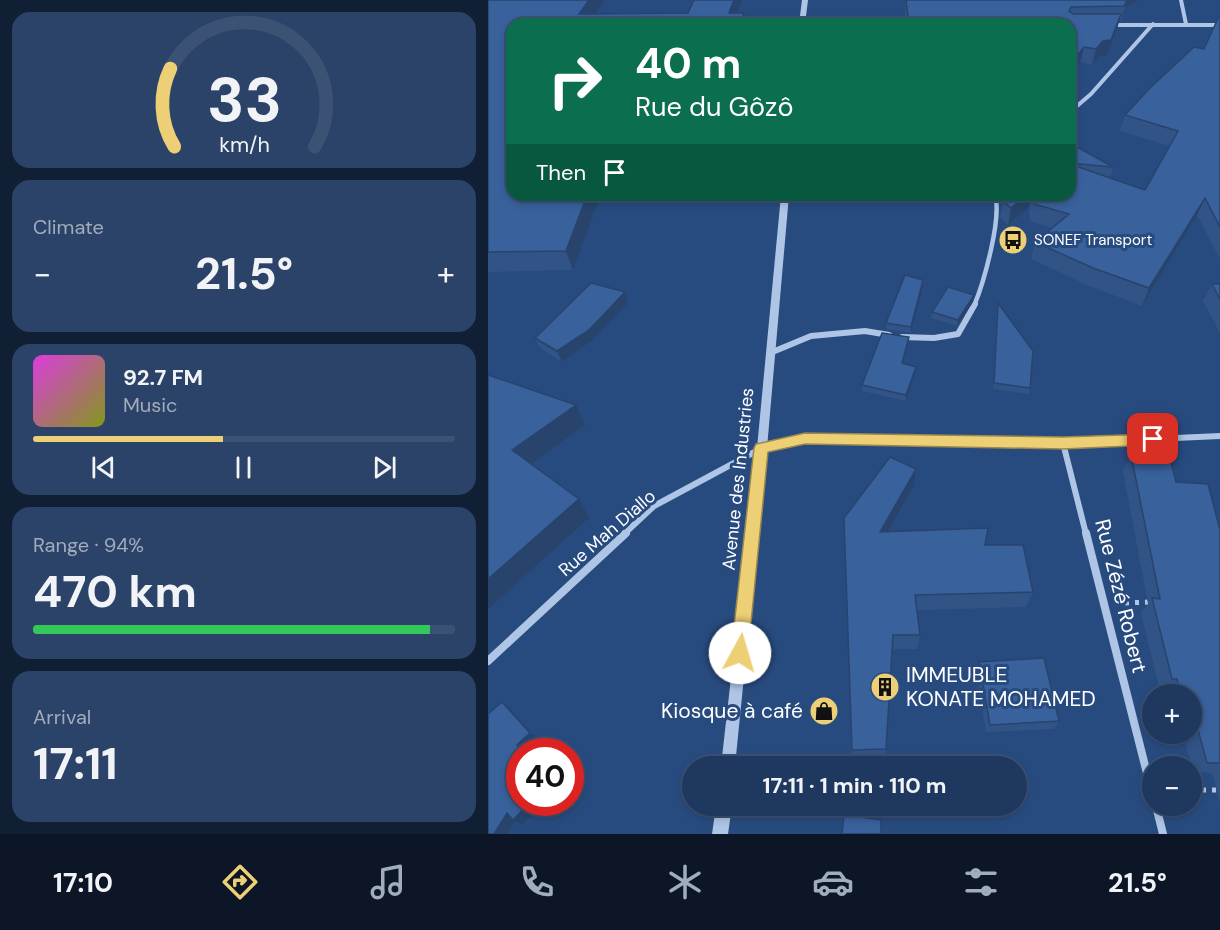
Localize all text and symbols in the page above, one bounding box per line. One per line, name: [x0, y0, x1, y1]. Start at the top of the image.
text: 40 m: [635, 36, 741, 91]
icon: right: [536, 42, 614, 120]
text: 33: [206, 59, 282, 140]
text: Rue du Gôzô: [635, 89, 793, 124]
text: km/h: [219, 131, 269, 159]
icon: arrive: [598, 156, 631, 189]
text: Then: [536, 158, 586, 187]
text: Climate: [33, 214, 104, 240]
bus stop icon: SONEF Transport: [997, 224, 1029, 256]
place label: SONEF Transport: [1034, 230, 1152, 250]
text: 21.5°: [195, 244, 293, 303]
text: −: [33, 252, 51, 295]
text: +: [437, 252, 455, 295]
text: 92.7 FM: [123, 363, 203, 392]
street label: Avenue des Industries: [716, 387, 760, 571]
text: Music: [123, 392, 178, 418]
pin: [1127, 413, 1178, 464]
icon: arrive: [1136, 422, 1169, 455]
icon: previous: [87, 451, 120, 484]
icon: pause: [227, 451, 260, 484]
icon: next: [368, 451, 401, 484]
street label: Rue Mah Diallo: [553, 484, 661, 582]
street label: Rue Zézé Robert: [1088, 516, 1154, 676]
text: Range · 94%: [33, 532, 144, 558]
text: 470 km: [33, 562, 197, 621]
position arrow: [708, 621, 772, 685]
place label: IMMEUBLE KONATE MOHAMED: [906, 661, 1096, 713]
building icon: IMMEUBLE KONATE MOHAMED: [869, 671, 901, 703]
map controls: [1142, 684, 1202, 816]
button: +: [1142, 684, 1202, 744]
shop icon: Kiosque à café: [808, 695, 840, 727]
place label: Kiosque à café: [661, 697, 803, 725]
text: Arrival: [33, 704, 91, 730]
text: 17:11: [33, 734, 118, 793]
speed limit sign: 40: [506, 738, 584, 816]
button: −: [1142, 756, 1202, 816]
text: 17:11 · 1 min · 110 m: [762, 771, 947, 800]
icon: directions: [219, 861, 261, 903]
icon: music: [367, 861, 409, 903]
icon: phone: [516, 861, 558, 903]
icon: climate: [664, 861, 706, 903]
icon: car: [812, 861, 854, 903]
icon: filters: [960, 861, 1002, 903]
text: 17:10: [53, 865, 113, 900]
text: 21.5°: [1108, 865, 1167, 900]

